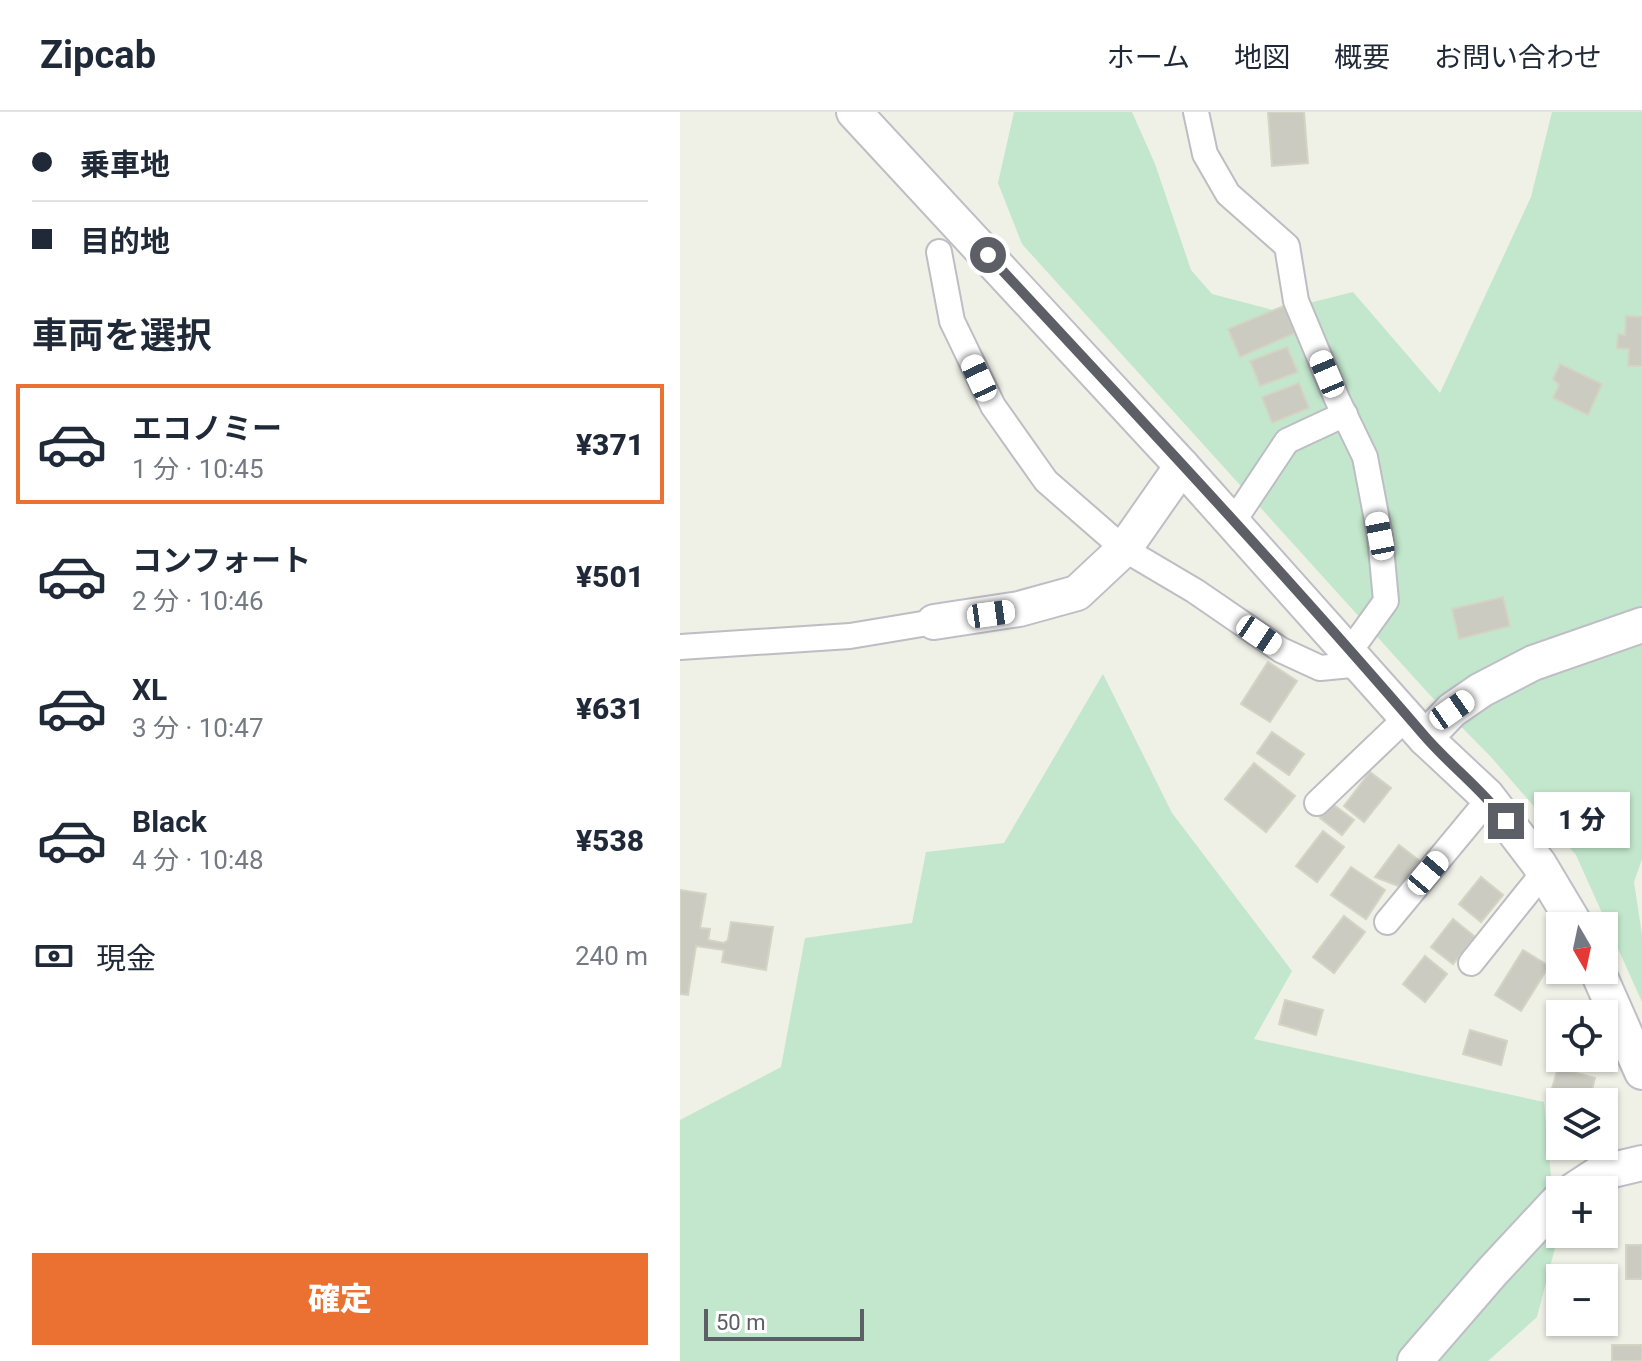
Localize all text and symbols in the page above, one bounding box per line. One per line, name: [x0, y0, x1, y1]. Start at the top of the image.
text: Zipcab: [40, 33, 156, 77]
text: ホーム: [1107, 41, 1190, 74]
text: 地図: [1234, 41, 1290, 74]
text: 概要: [1334, 41, 1390, 74]
text: お問い合わせ: [1434, 41, 1602, 74]
text: 乗車地: [80, 147, 170, 182]
text: 目的地: [80, 224, 170, 259]
route start: [970, 237, 1006, 273]
text: 車両を選択: [32, 315, 212, 357]
car: [1307, 347, 1347, 401]
car: [958, 351, 1000, 405]
icon: car: [36, 408, 108, 480]
text: エコノミー: [132, 411, 282, 446]
text: ¥371: [576, 427, 644, 462]
text: 1 分 · 10:45: [132, 454, 264, 484]
car: [1364, 510, 1396, 562]
icon: car: [36, 540, 108, 612]
text: コンフォート: [132, 543, 311, 578]
text: ¥501: [576, 559, 644, 594]
text: 2 分 · 10:46: [132, 586, 264, 616]
car: [966, 599, 1016, 629]
car: [1232, 612, 1286, 658]
icon: car: [36, 672, 108, 744]
text: XL: [132, 672, 167, 707]
car: [1425, 686, 1479, 734]
text: ¥631: [576, 691, 644, 726]
text: 3 分 · 10:47: [132, 713, 264, 743]
callout: 1 分: [1534, 793, 1630, 849]
route end: [1488, 803, 1524, 839]
icon: car: [36, 804, 108, 876]
text: Black: [132, 804, 207, 839]
text: 1 分: [1558, 805, 1606, 835]
text: ¥538: [576, 823, 644, 858]
text: 4 分 · 10:48: [132, 845, 264, 875]
car: [1403, 847, 1453, 899]
north arrow: [1546, 912, 1618, 984]
map controls: [1546, 912, 1618, 1336]
icon: cash: [32, 934, 76, 978]
text: 現金: [96, 941, 156, 976]
text: 240 m: [575, 941, 648, 971]
button: locate: [1546, 1000, 1618, 1072]
button: layers: [1546, 1088, 1618, 1160]
button: +: [1546, 1176, 1618, 1248]
button: 確定: [32, 1253, 648, 1345]
button: −: [1546, 1264, 1618, 1336]
scale bar: [704, 1305, 864, 1341]
text: 50 m: [716, 1310, 765, 1335]

